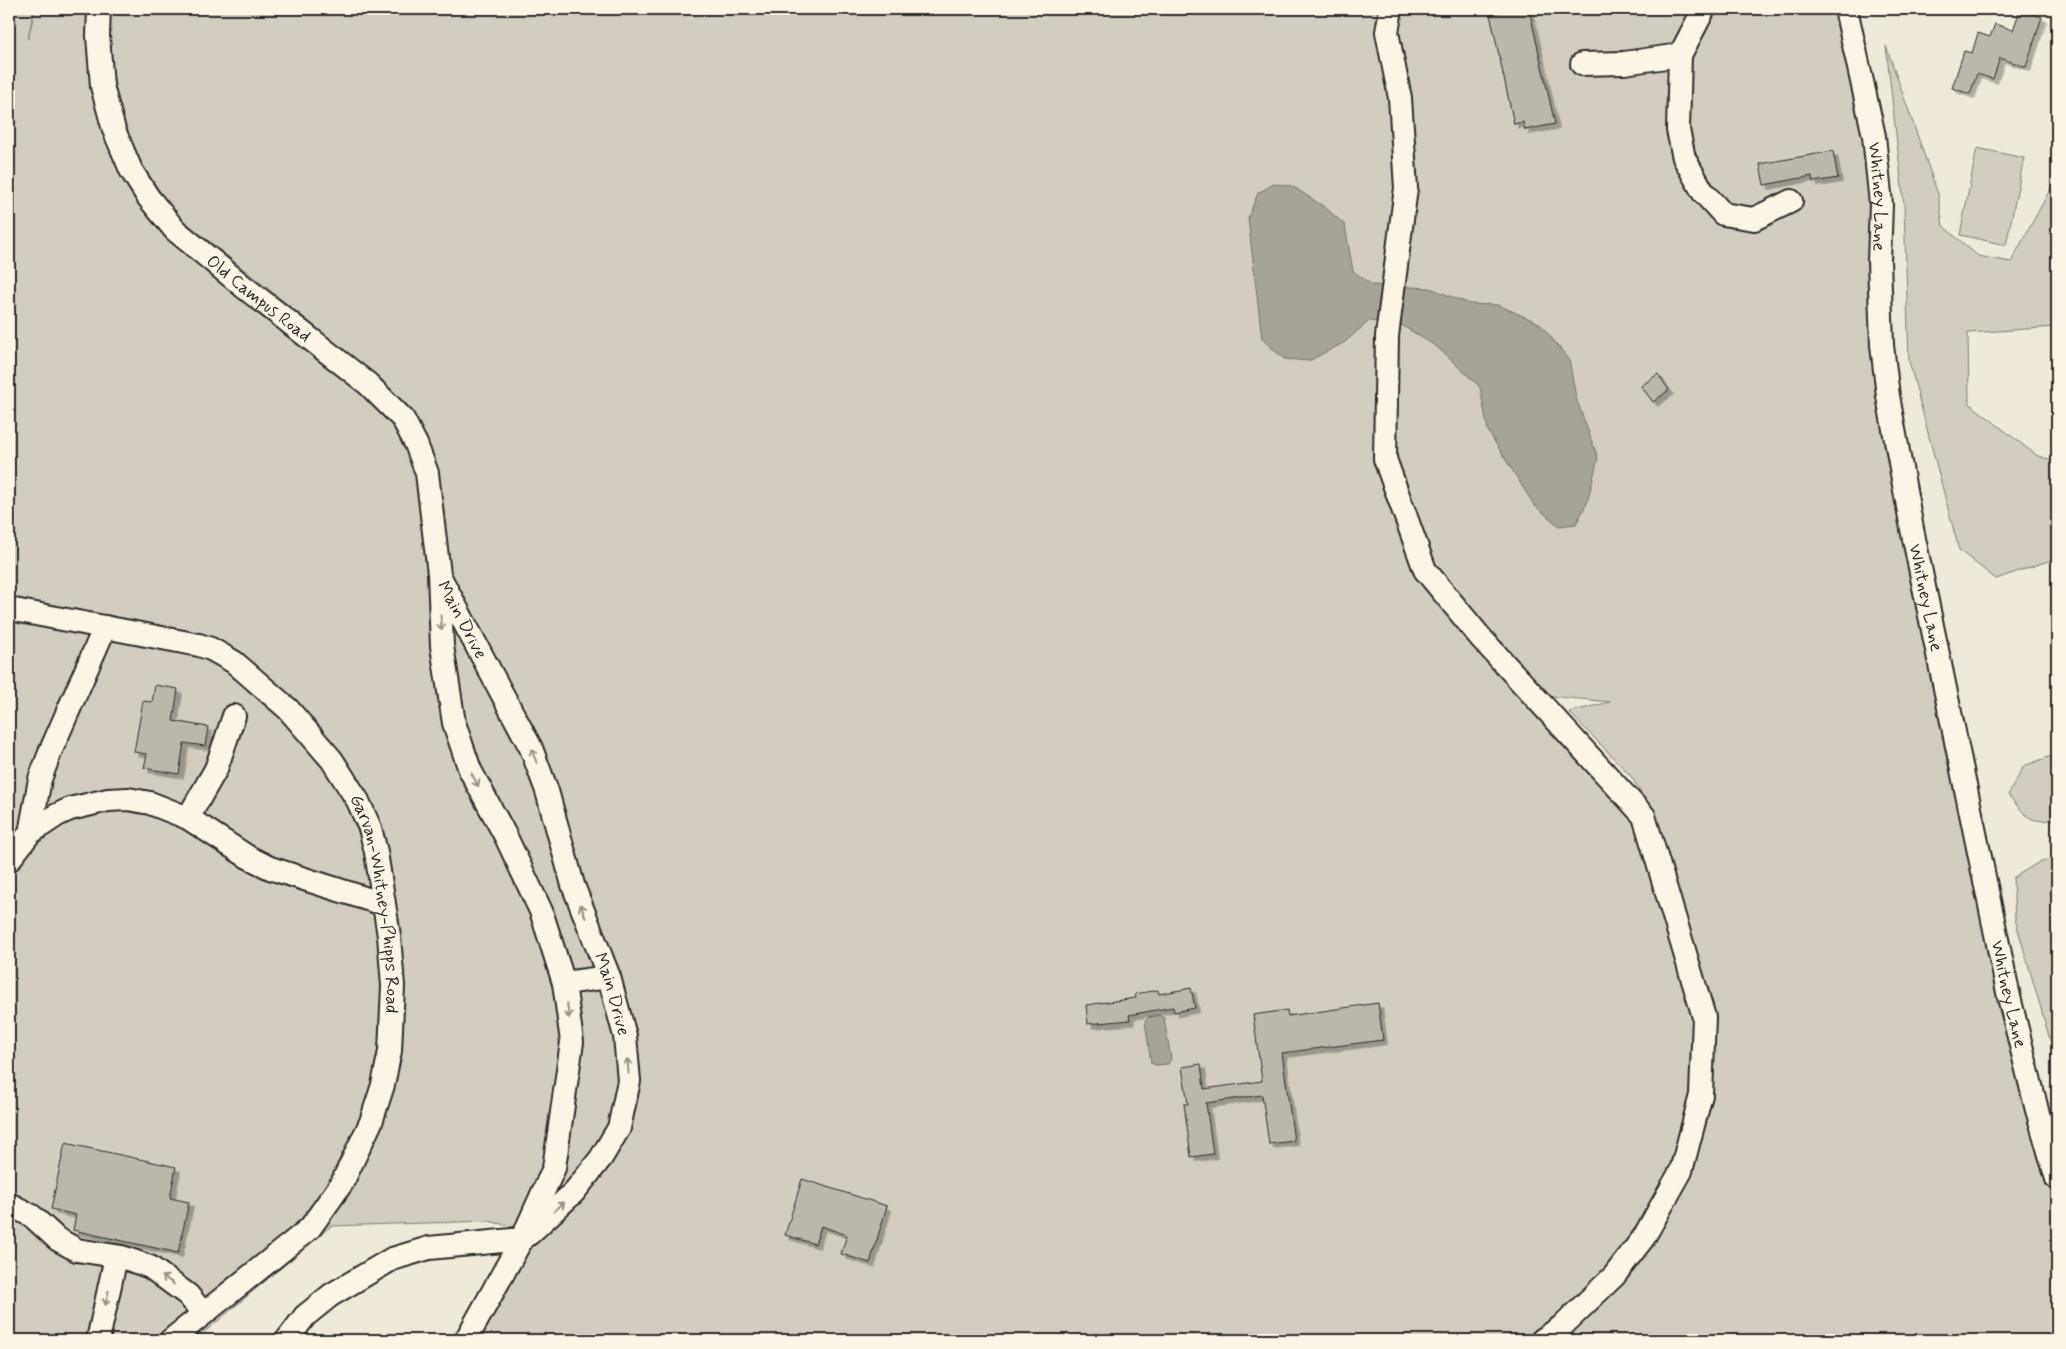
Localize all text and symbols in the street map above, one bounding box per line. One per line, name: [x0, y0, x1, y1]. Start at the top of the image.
street label: Whitney Lane: [1862, 141, 1892, 252]
street label: Old Campus Road: [201, 250, 316, 348]
street label: Whitney Lane: [1902, 542, 1948, 654]
street label: Main Drive: [431, 577, 492, 663]
one-way arrow: [437, 614, 446, 630]
one-way arrow: [529, 749, 538, 764]
one-way arrow: [471, 772, 480, 787]
street label: Garvan-Whitney-Phipps Road: [343, 790, 404, 1014]
one-way arrow: [578, 904, 587, 919]
street label: Whitney Lane: [1985, 938, 2032, 1051]
street label: Main Drive: [588, 949, 635, 1038]
one-way arrow: [563, 1002, 573, 1018]
one-way arrow: [623, 1059, 633, 1075]
one-way arrow: [552, 1201, 565, 1212]
one-way arrow: [162, 1274, 175, 1285]
one-way arrow: [102, 1290, 111, 1306]

